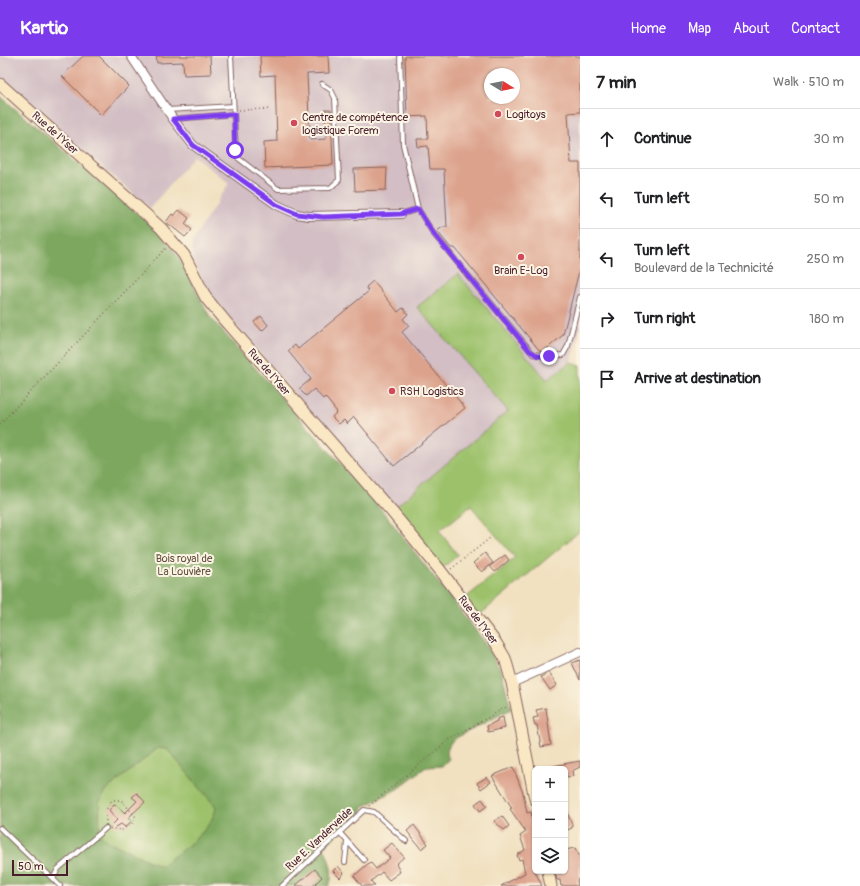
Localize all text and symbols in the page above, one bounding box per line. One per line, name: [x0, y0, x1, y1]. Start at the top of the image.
text: Kartio: [20, 16, 68, 40]
text: Home: [631, 20, 666, 37]
text: Map: [688, 20, 711, 37]
text: About: [733, 20, 769, 37]
text: Contact: [791, 20, 840, 37]
north arrow: [484, 68, 520, 104]
text: 7 min: [596, 72, 636, 93]
text: Walk · 510 m: [773, 74, 844, 90]
place label: Logitoys: [506, 108, 546, 121]
street label: Rue de l'Yser: [29, 109, 81, 157]
marker: Logitoys: [493, 109, 503, 119]
place label: Centre de compétence logistique Forem: [302, 111, 409, 137]
marker: Centre de compétence logistique Forem: [289, 118, 299, 128]
icon: ahead: [596, 128, 618, 150]
text: Continue: [634, 129, 692, 148]
text: 30 m: [814, 131, 844, 147]
route start: [226, 141, 244, 159]
icon: left: [596, 188, 618, 210]
text: Turn left: [634, 189, 690, 208]
text: 50 m: [814, 191, 844, 207]
text: Turn left: [634, 241, 690, 260]
icon: left: [596, 248, 618, 270]
text: 250 m: [806, 251, 844, 267]
marker: Brain E-Log: [516, 252, 526, 262]
text: Boulevard de la Technicité: [634, 260, 774, 276]
place label: Brain E-Log: [494, 264, 548, 277]
icon: right: [596, 308, 618, 330]
text: Turn right: [634, 309, 695, 328]
text: 180 m: [809, 311, 844, 327]
street label: Rue de l'Yser: [245, 346, 293, 398]
route end: [540, 347, 558, 365]
icon: arrive: [596, 368, 618, 390]
text: Arrive at destination: [634, 369, 761, 388]
place label: RSH Logistics: [400, 385, 464, 398]
marker: RSH Logistics: [387, 386, 397, 396]
park label: Bois royal de La Louvière: [156, 552, 213, 578]
street label: Rue de l'Yser: [455, 593, 501, 647]
map controls: [532, 766, 568, 874]
button: +: [532, 766, 568, 802]
button: −: [532, 802, 568, 838]
street label: Rue E. Vandervelde: [283, 804, 356, 873]
button: layers: [532, 838, 568, 874]
scale bar: [12, 858, 68, 877]
text: 50 m: [18, 860, 44, 873]

